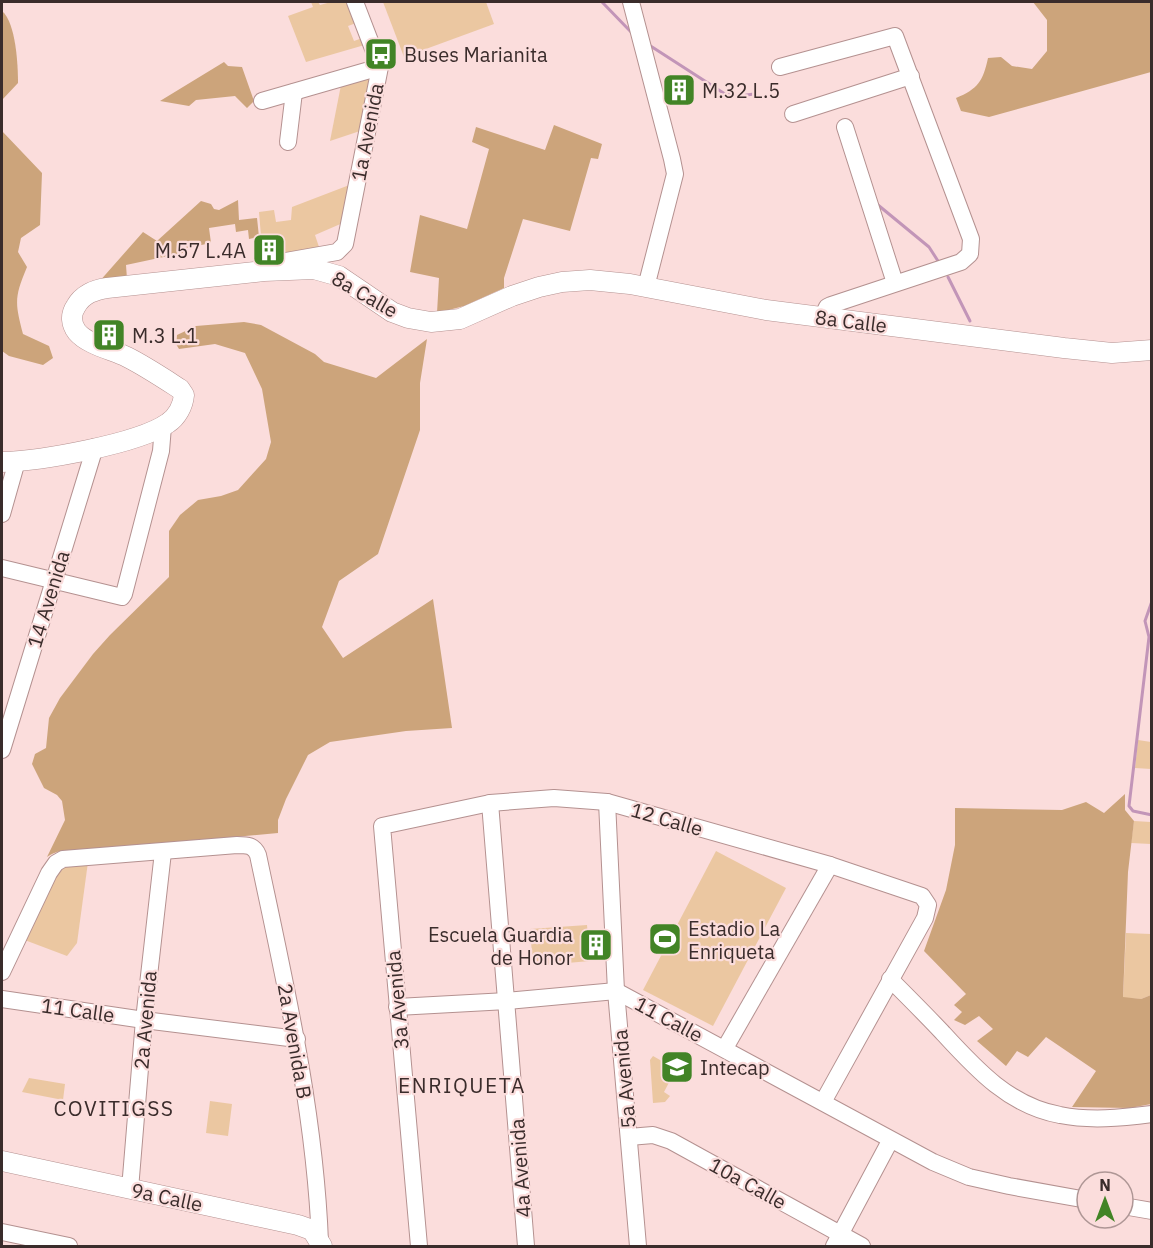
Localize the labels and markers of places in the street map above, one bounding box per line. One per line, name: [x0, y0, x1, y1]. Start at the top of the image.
bus stop icon: Buses Marianita: [363, 36, 399, 72]
place label: Buses Marianita: [404, 41, 548, 68]
building icon: M.32 L.5: [661, 72, 697, 108]
place label: M.32 L.5: [702, 77, 780, 104]
building icon: M.57 L.4A: [251, 232, 287, 268]
place label: M.57 L.4A: [155, 237, 246, 264]
building icon: M.3 L.1: [91, 317, 127, 353]
place label: M.3 L.1: [132, 322, 198, 349]
place label: Estadio La Enriqueta: [688, 915, 780, 965]
place label: Escuela Guardia de Honor: [428, 921, 573, 971]
sports icon: Estadio La Enriqueta: [647, 921, 683, 957]
building icon: Escuela Guardia de Honor: [578, 927, 614, 963]
school or university icon: Intecap: [659, 1049, 695, 1085]
place label: Intecap: [700, 1054, 770, 1081]

